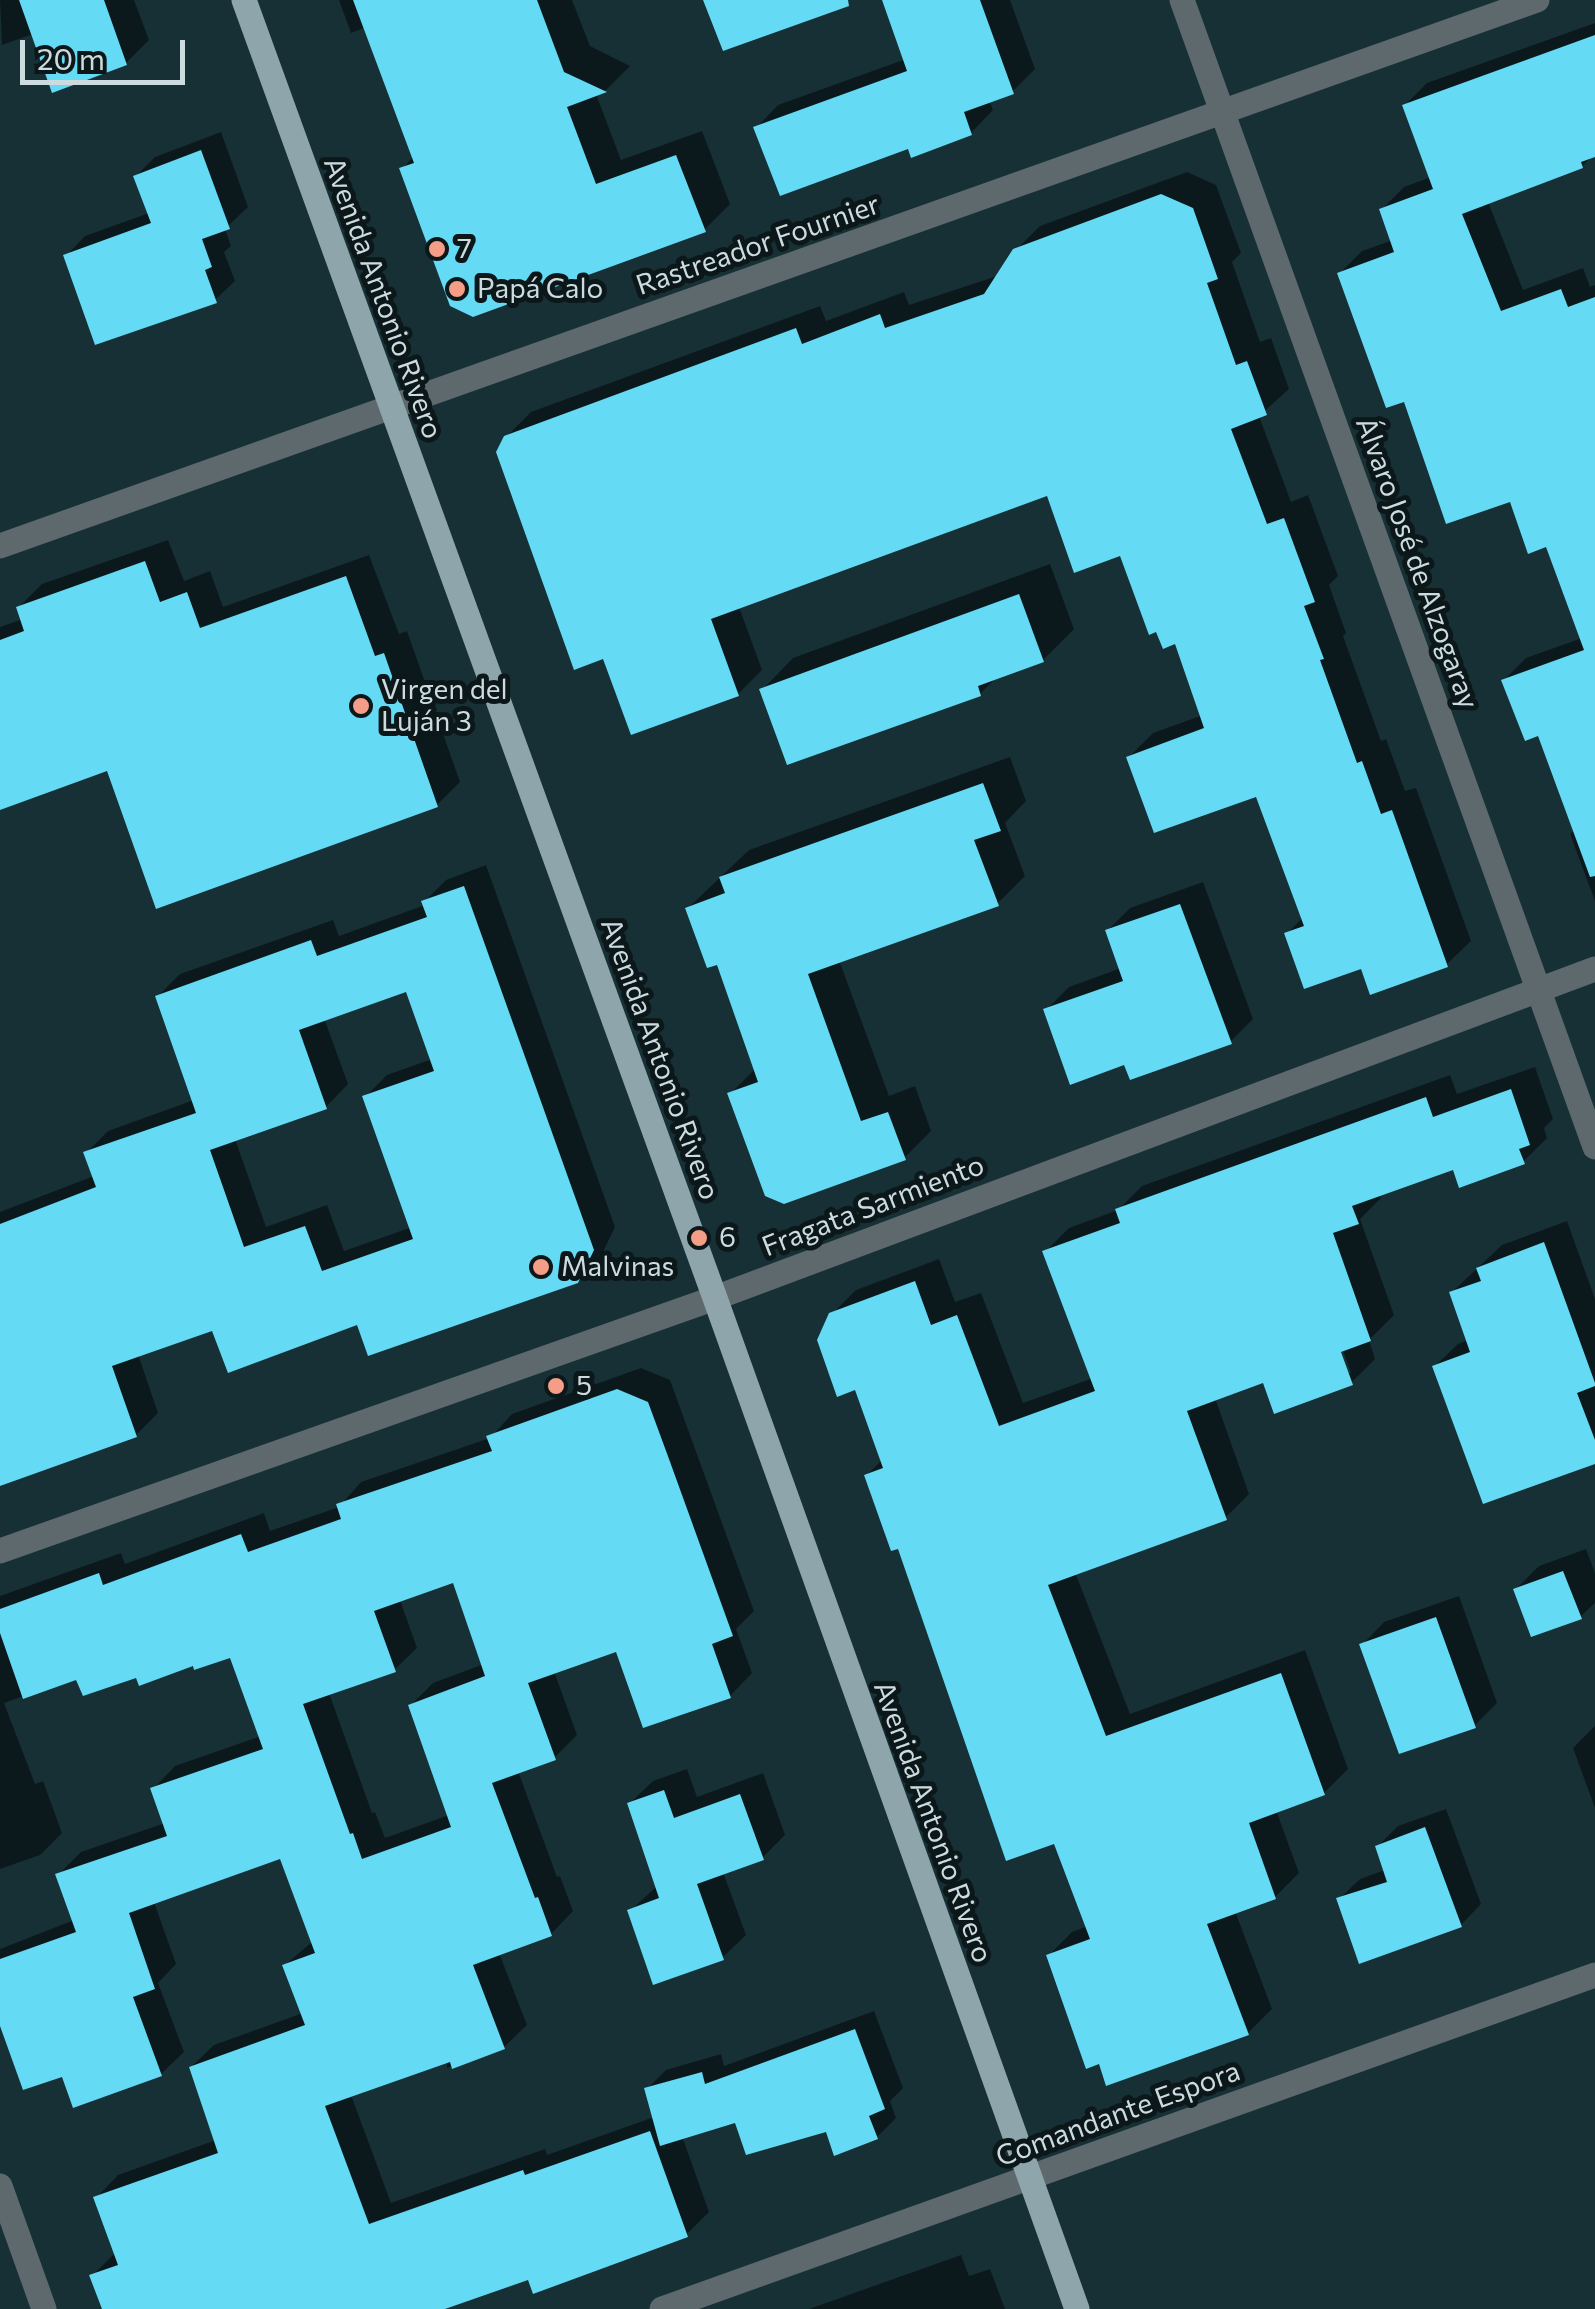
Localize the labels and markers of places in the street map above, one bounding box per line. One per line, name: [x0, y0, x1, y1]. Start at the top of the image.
place label: 7: [457, 232, 472, 266]
marker: 7: [426, 238, 448, 260]
place label: Papá Calo: [477, 272, 603, 306]
marker: Papá Calo: [446, 278, 468, 300]
place label: Virgen del Luján 3: [381, 673, 508, 739]
marker: Virgen del Luján 3: [350, 695, 372, 717]
place label: 6: [719, 1221, 736, 1255]
marker: 6: [688, 1227, 710, 1249]
place label: Malvinas: [561, 1250, 674, 1284]
marker: Malvinas: [530, 1256, 552, 1278]
place label: 5: [576, 1369, 592, 1403]
marker: 5: [545, 1375, 567, 1397]

